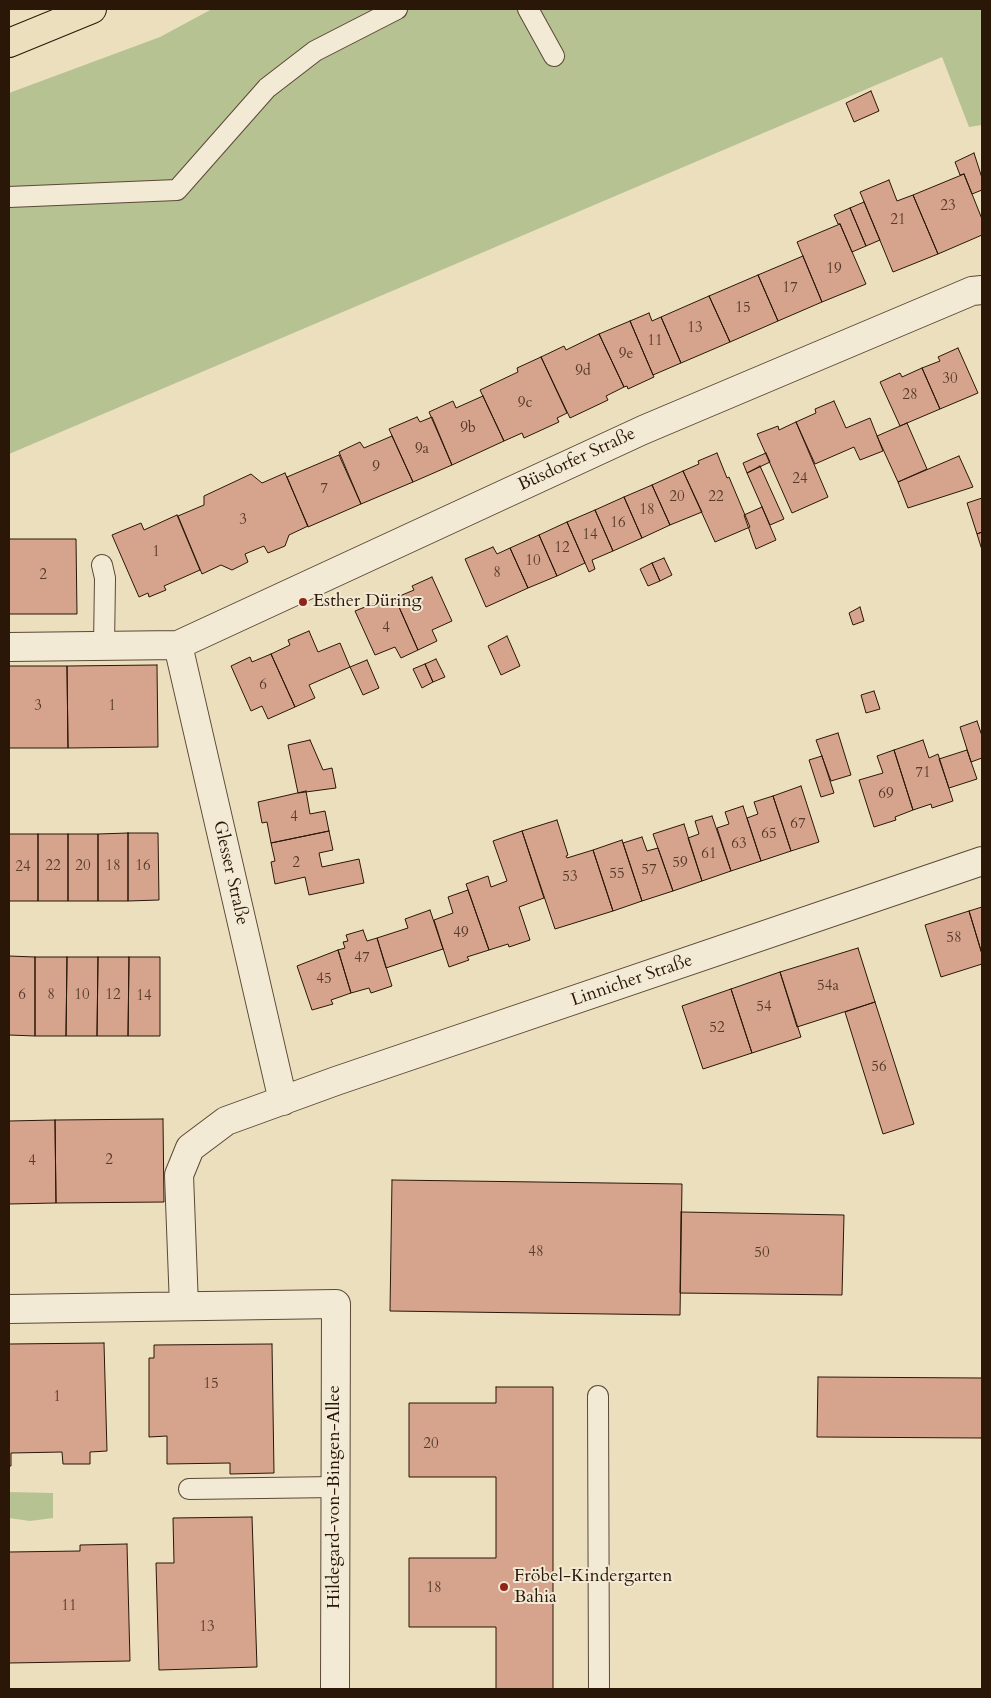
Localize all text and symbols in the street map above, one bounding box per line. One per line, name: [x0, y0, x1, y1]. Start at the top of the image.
house number: 23: [940, 198, 956, 216]
house number: 21: [890, 212, 906, 230]
house number: 19: [826, 261, 842, 279]
house number: 17: [782, 280, 798, 298]
house number: 15: [735, 300, 751, 318]
house number: 13: [687, 320, 703, 338]
house number: 11: [647, 333, 663, 351]
house number: 9e: [619, 346, 633, 364]
house number: 9d: [575, 363, 591, 381]
house number: 30: [942, 371, 958, 389]
house number: 28: [902, 387, 918, 405]
house number: 9c: [518, 395, 532, 413]
house number: 9b: [460, 420, 476, 438]
street label: Büsdorfer Straße: [515, 423, 639, 497]
house number: 9a: [415, 441, 429, 459]
house number: 9: [372, 459, 380, 477]
house number: 24: [792, 471, 808, 489]
house number: 7: [320, 481, 328, 499]
house number: 20: [669, 489, 685, 507]
house number: 22: [708, 489, 724, 507]
house number: 18: [639, 502, 655, 520]
house number: 3: [239, 512, 247, 530]
house number: 16: [610, 515, 626, 533]
house number: 14: [582, 527, 598, 545]
house number: 12: [554, 540, 570, 558]
house number: 1: [152, 544, 160, 562]
house number: 10: [525, 553, 541, 571]
house number: 8: [493, 565, 501, 583]
house number: 2: [39, 567, 47, 585]
place label: Esther Düring: [313, 591, 422, 613]
marker: Esther Düring: [297, 596, 309, 608]
house number: 4: [382, 620, 390, 638]
house number: 6: [259, 677, 267, 695]
house number: 3: [34, 698, 42, 716]
house number: 1: [108, 698, 116, 716]
house number: 71: [915, 765, 931, 783]
house number: 69: [878, 786, 894, 804]
house number: 4: [290, 809, 298, 827]
house number: 67: [790, 816, 806, 834]
street label: Glesser Straße: [207, 819, 253, 927]
house number: 65: [761, 826, 777, 844]
house number: 63: [731, 836, 747, 854]
house number: 61: [701, 846, 717, 864]
house number: 2: [292, 855, 300, 873]
house number: 59: [672, 855, 688, 873]
house number: 22: [45, 858, 61, 876]
house number: 20: [75, 858, 91, 876]
house number: 18: [105, 858, 121, 876]
house number: 16: [135, 858, 151, 876]
house number: 24: [15, 859, 31, 877]
house number: 57: [641, 862, 657, 880]
house number: 55: [609, 866, 625, 884]
house number: 53: [562, 869, 578, 887]
house number: 49: [453, 925, 469, 943]
house number: 58: [946, 930, 962, 948]
house number: 47: [354, 950, 370, 968]
street label: Linnicher Straße: [568, 950, 696, 1012]
house number: 45: [316, 971, 332, 989]
house number: 54a: [817, 978, 839, 996]
house number: 6: [18, 987, 26, 1005]
house number: 8: [47, 987, 55, 1005]
house number: 10: [74, 987, 90, 1005]
house number: 12: [105, 987, 121, 1005]
house number: 14: [136, 988, 152, 1006]
house number: 54: [756, 999, 772, 1017]
house number: 52: [709, 1020, 725, 1038]
house number: 56: [871, 1059, 887, 1077]
house number: 2: [105, 1152, 113, 1170]
house number: 4: [28, 1153, 36, 1171]
house number: 48: [528, 1244, 544, 1262]
house number: 50: [754, 1245, 770, 1263]
house number: 15: [203, 1376, 219, 1394]
street label: Hildegard-von-Bingen-Allee: [324, 1385, 346, 1609]
house number: 1: [53, 1389, 61, 1407]
house number: 20: [423, 1436, 439, 1454]
place label: Fröbel-Kindergarten Bahia: [514, 1566, 673, 1608]
house number: 18: [426, 1580, 442, 1598]
marker: Fröbel-Kindergarten Bahia: [498, 1581, 510, 1593]
house number: 11: [61, 1598, 77, 1616]
house number: 13: [199, 1619, 215, 1637]

